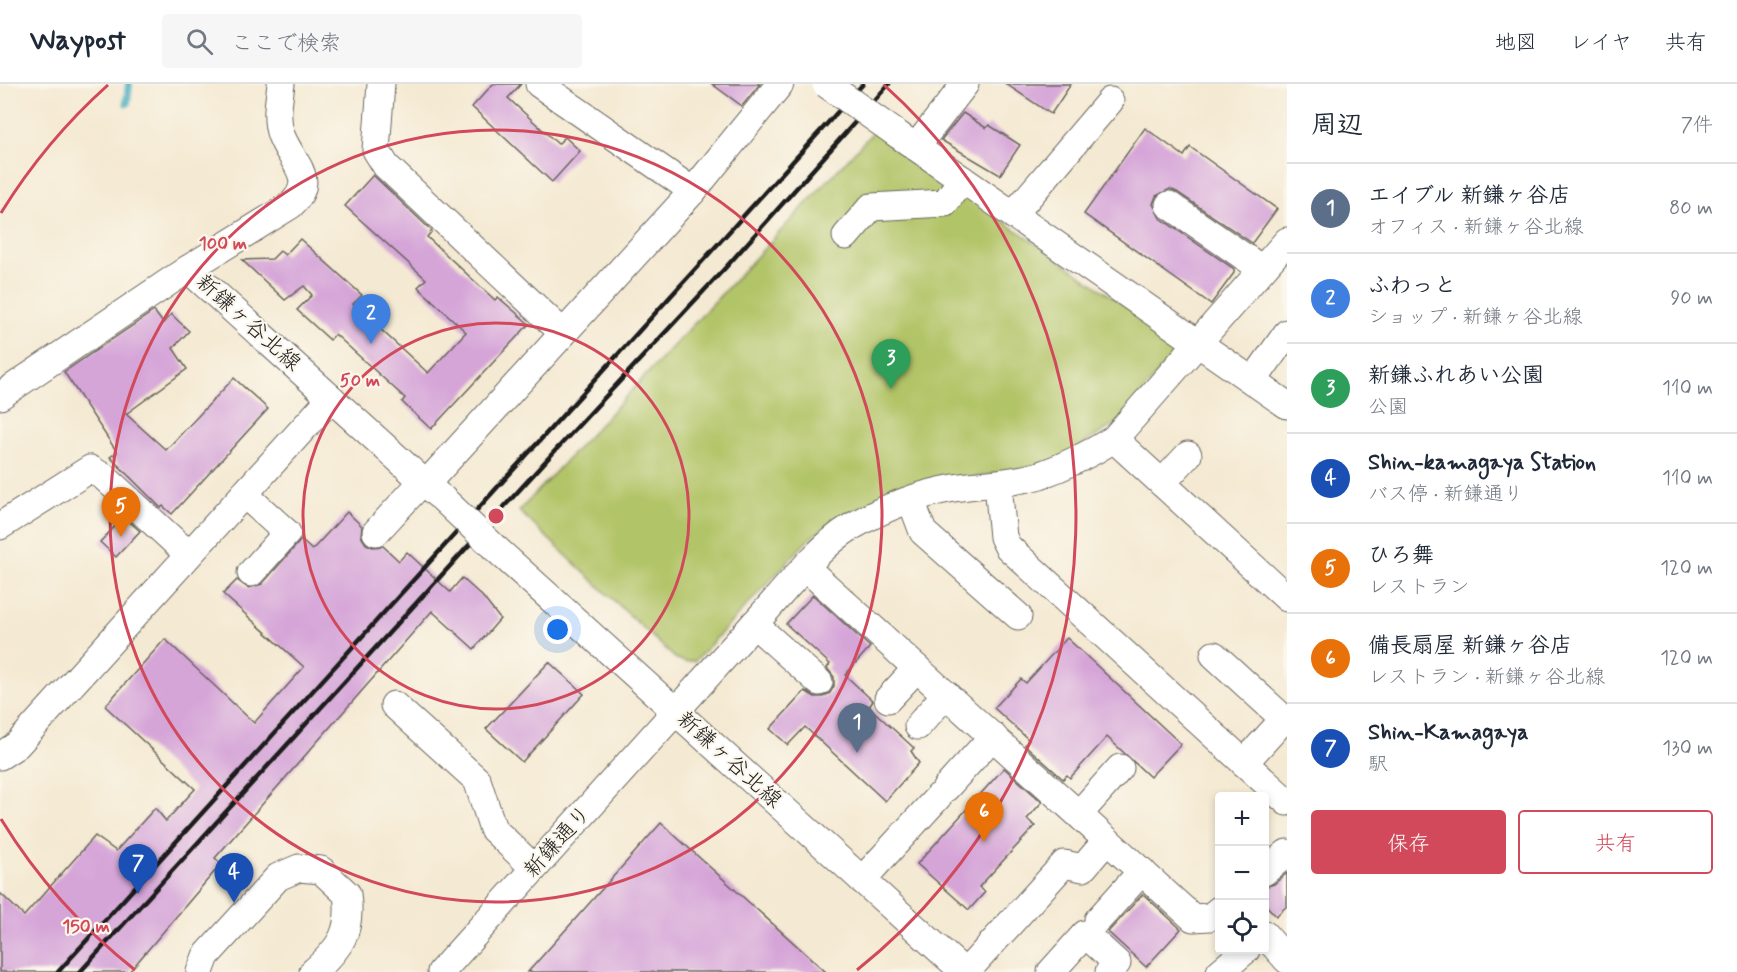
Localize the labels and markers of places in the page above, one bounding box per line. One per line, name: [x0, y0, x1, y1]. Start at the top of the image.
pin: 2: [352, 294, 391, 344]
pin: 3: [872, 340, 910, 389]
pin: 5: [102, 488, 140, 537]
centre of rings: [486, 506, 506, 526]
pin: 1: [838, 704, 876, 753]
pin: 6: [964, 792, 1004, 842]
pin: 7: [118, 844, 158, 894]
pin: 4: [214, 854, 254, 903]

